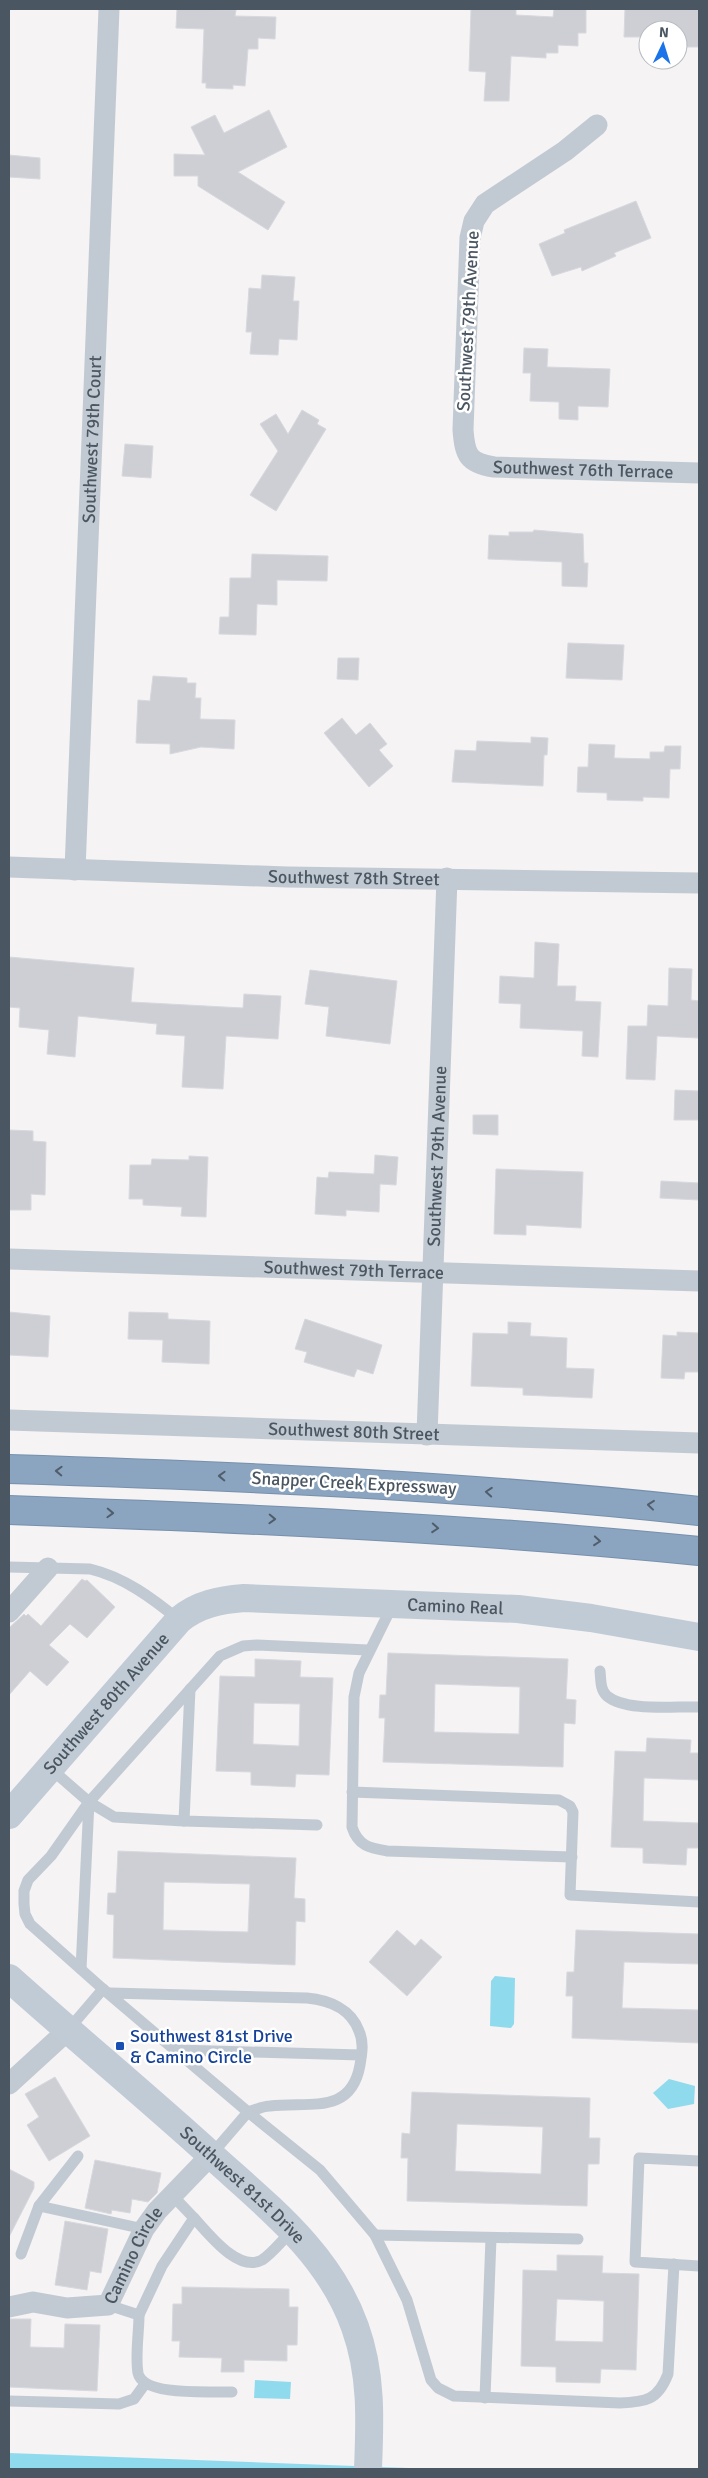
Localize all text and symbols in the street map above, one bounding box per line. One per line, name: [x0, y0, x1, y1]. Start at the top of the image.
north arrow: [638, 20, 688, 70]
text: N: [658, 24, 669, 41]
street label: Southwest 79th Avenue: [452, 230, 484, 412]
street label: Southwest 79th Court: [78, 355, 106, 524]
street label: Southwest 76th Terrace: [493, 456, 674, 483]
street label: Southwest 78th Street: [268, 865, 440, 890]
street label: Southwest 79th Avenue: [423, 1065, 451, 1247]
street label: Southwest 79th Terrace: [263, 1256, 444, 1284]
street label: Southwest 80th Street: [268, 1418, 440, 1445]
one-way arrow: [55, 1465, 63, 1476]
street label: Snapper Creek Expressway: [251, 1467, 458, 1499]
one-way arrow: [218, 1471, 226, 1482]
one-way arrow: [485, 1486, 493, 1497]
one-way arrow: [646, 1500, 654, 1511]
one-way arrow: [106, 1508, 114, 1519]
one-way arrow: [269, 1514, 277, 1524]
one-way arrow: [431, 1522, 439, 1533]
one-way arrow: [593, 1535, 601, 1546]
street label: Camino Real: [407, 1594, 504, 1619]
street label: Southwest 80th Avenue: [39, 1628, 174, 1779]
place label: Southwest 81st Drive & Camino Circle: [130, 2025, 293, 2068]
marker: Southwest 81st Drive & Camino Circle: [114, 2040, 126, 2052]
street label: Southwest 81st Drive: [175, 2121, 310, 2248]
street label: Camino Circle: [99, 2202, 168, 2308]

